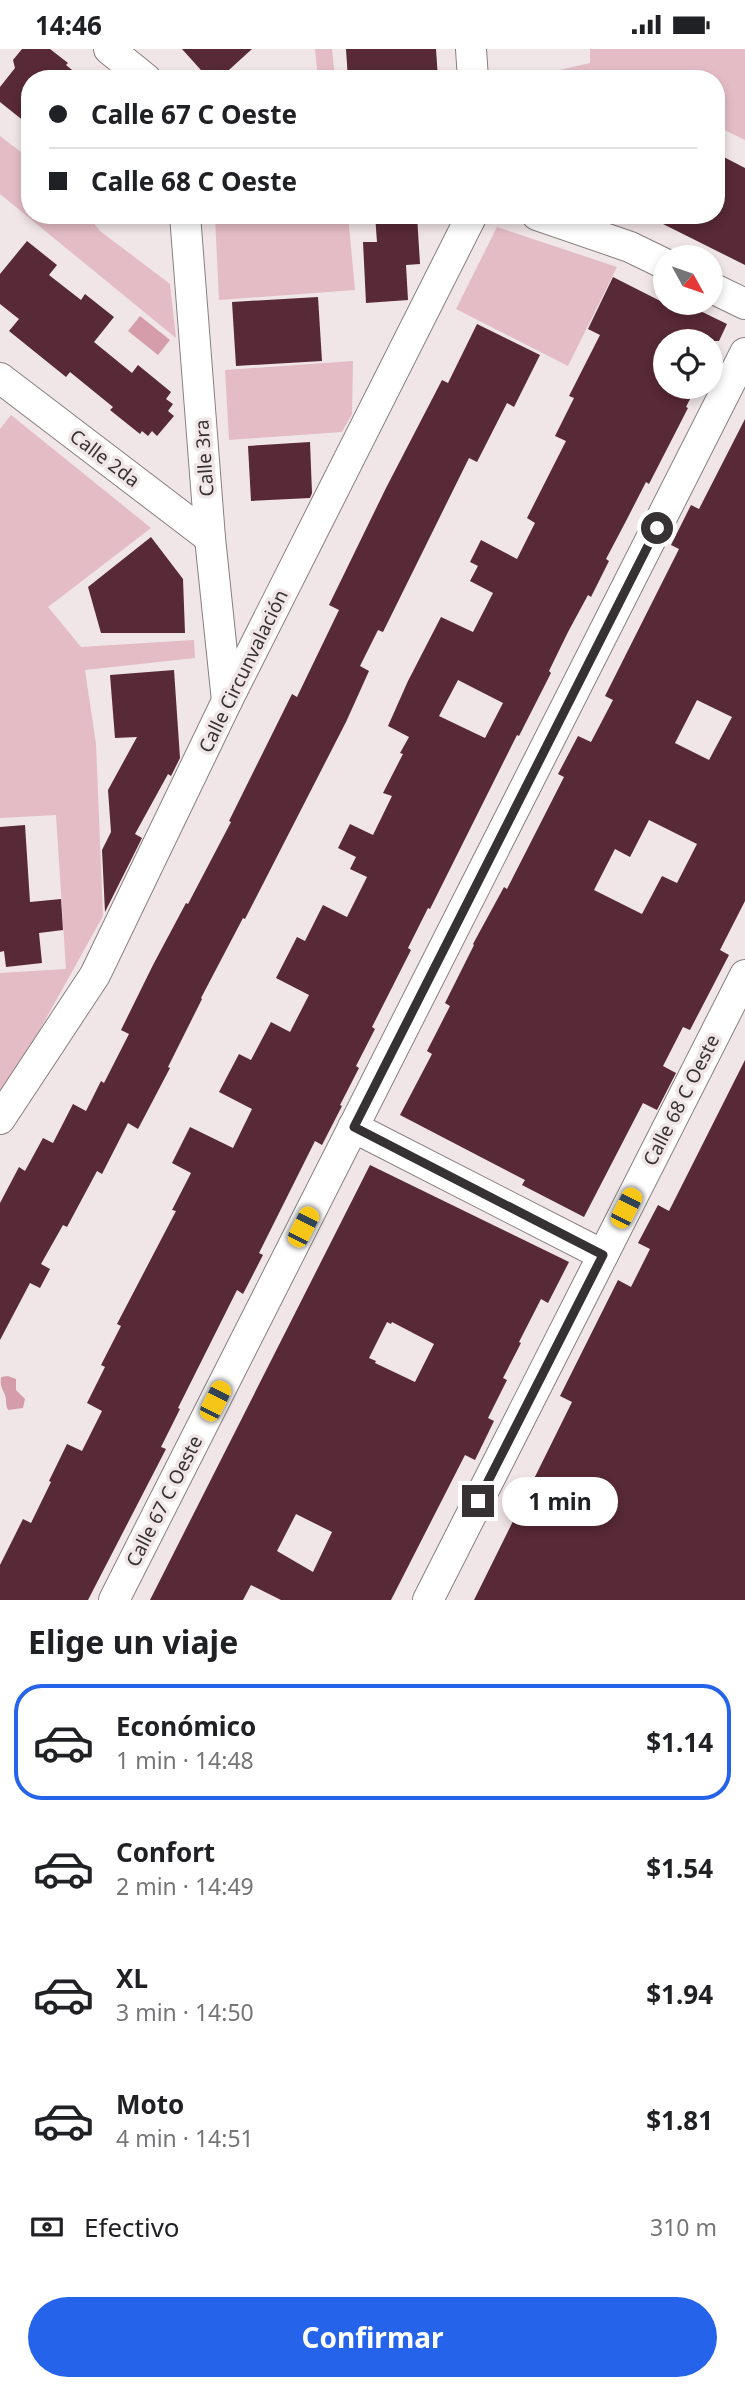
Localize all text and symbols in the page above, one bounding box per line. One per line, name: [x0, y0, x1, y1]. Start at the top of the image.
text: 14:46: [35, 7, 102, 43]
text: Calle 67 C Oeste: [91, 96, 297, 132]
text: Calle 68 C Oeste: [91, 163, 297, 199]
north arrow: [653, 245, 723, 315]
map controls: [653, 245, 723, 399]
button: locate: [653, 329, 723, 399]
street label: Calle 3ra: [188, 419, 220, 497]
street label: Calle 2da: [65, 423, 145, 493]
route start: [641, 512, 673, 544]
street label: Calle Circunvalación: [192, 585, 294, 757]
street label: Calle 68 C Oeste: [637, 1030, 725, 1170]
car: [608, 1185, 645, 1231]
car: [285, 1204, 322, 1250]
car: [197, 1378, 234, 1424]
street label: Calle 67 C Oeste: [120, 1431, 208, 1571]
callout: 1 min: [503, 1477, 618, 1525]
route end: [462, 1485, 494, 1517]
text: 1 min: [528, 1485, 592, 1517]
text: Elige un viaje: [28, 1620, 238, 1663]
text: Económico: [116, 1708, 256, 1744]
icon: car: [32, 1711, 95, 1774]
text: $1.14: [646, 1724, 713, 1760]
text: 1 min · 14:48: [116, 1744, 254, 1776]
text: Confort: [116, 1834, 215, 1870]
icon: car: [32, 1837, 95, 1900]
text: $1.54: [646, 1850, 713, 1886]
text: 2 min · 14:49: [116, 1870, 254, 1902]
text: XL: [116, 1960, 148, 1996]
icon: car: [32, 1963, 95, 2026]
text: $1.94: [646, 1976, 713, 2012]
text: 3 min · 14:50: [116, 1996, 254, 2028]
text: Moto: [116, 2086, 184, 2122]
icon: car: [32, 2089, 95, 2152]
text: $1.81: [646, 2102, 713, 2138]
text: 4 min · 14:51: [116, 2122, 254, 2154]
icon: cash: [28, 2208, 66, 2246]
text: Efectivo: [84, 2209, 180, 2245]
text: 310 m: [650, 2211, 717, 2243]
button: Confirmar: [28, 2297, 717, 2377]

